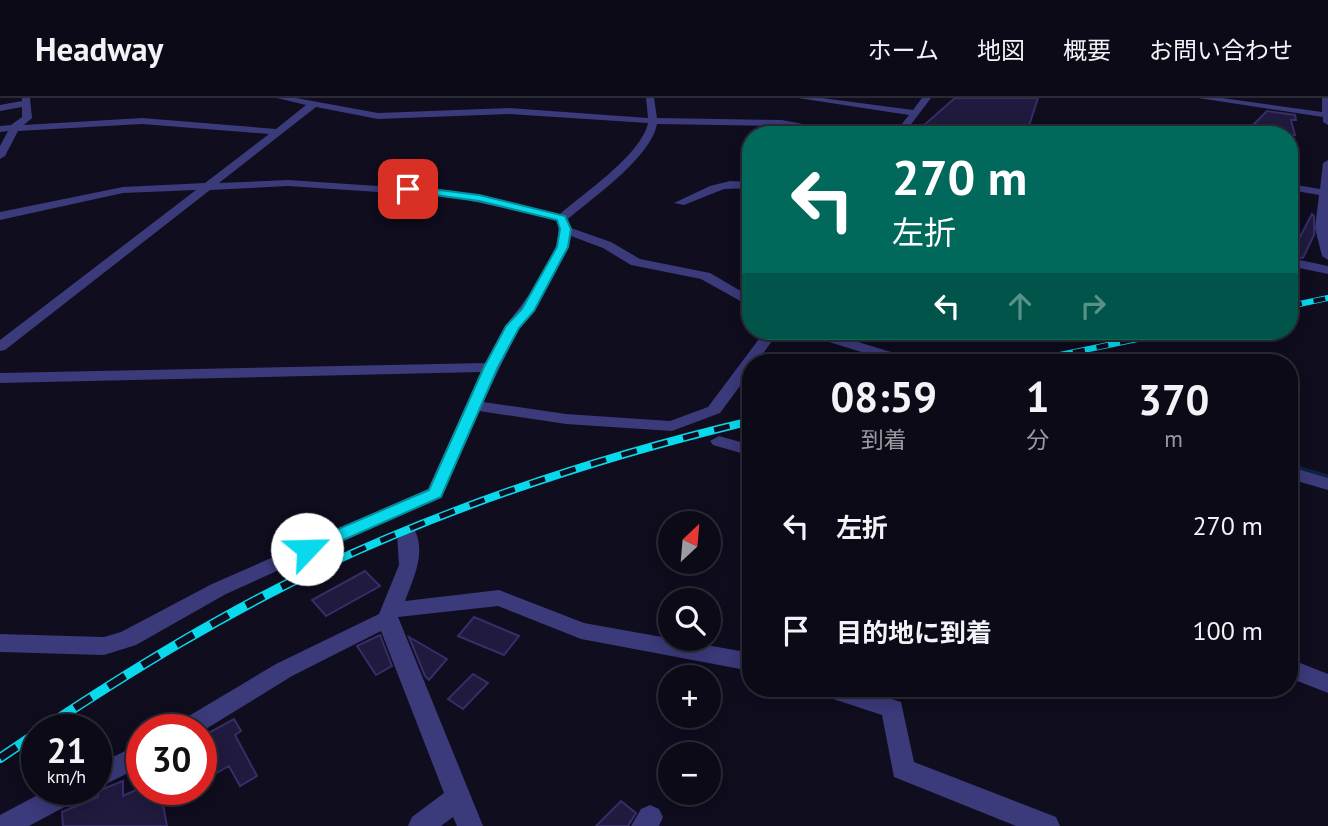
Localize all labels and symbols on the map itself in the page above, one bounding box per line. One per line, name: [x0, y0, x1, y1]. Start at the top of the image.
pin: [378, 159, 438, 219]
north arrow: [658, 511, 721, 574]
position arrow: [270, 512, 344, 586]
speed limit sign: 30: [126, 714, 217, 805]

